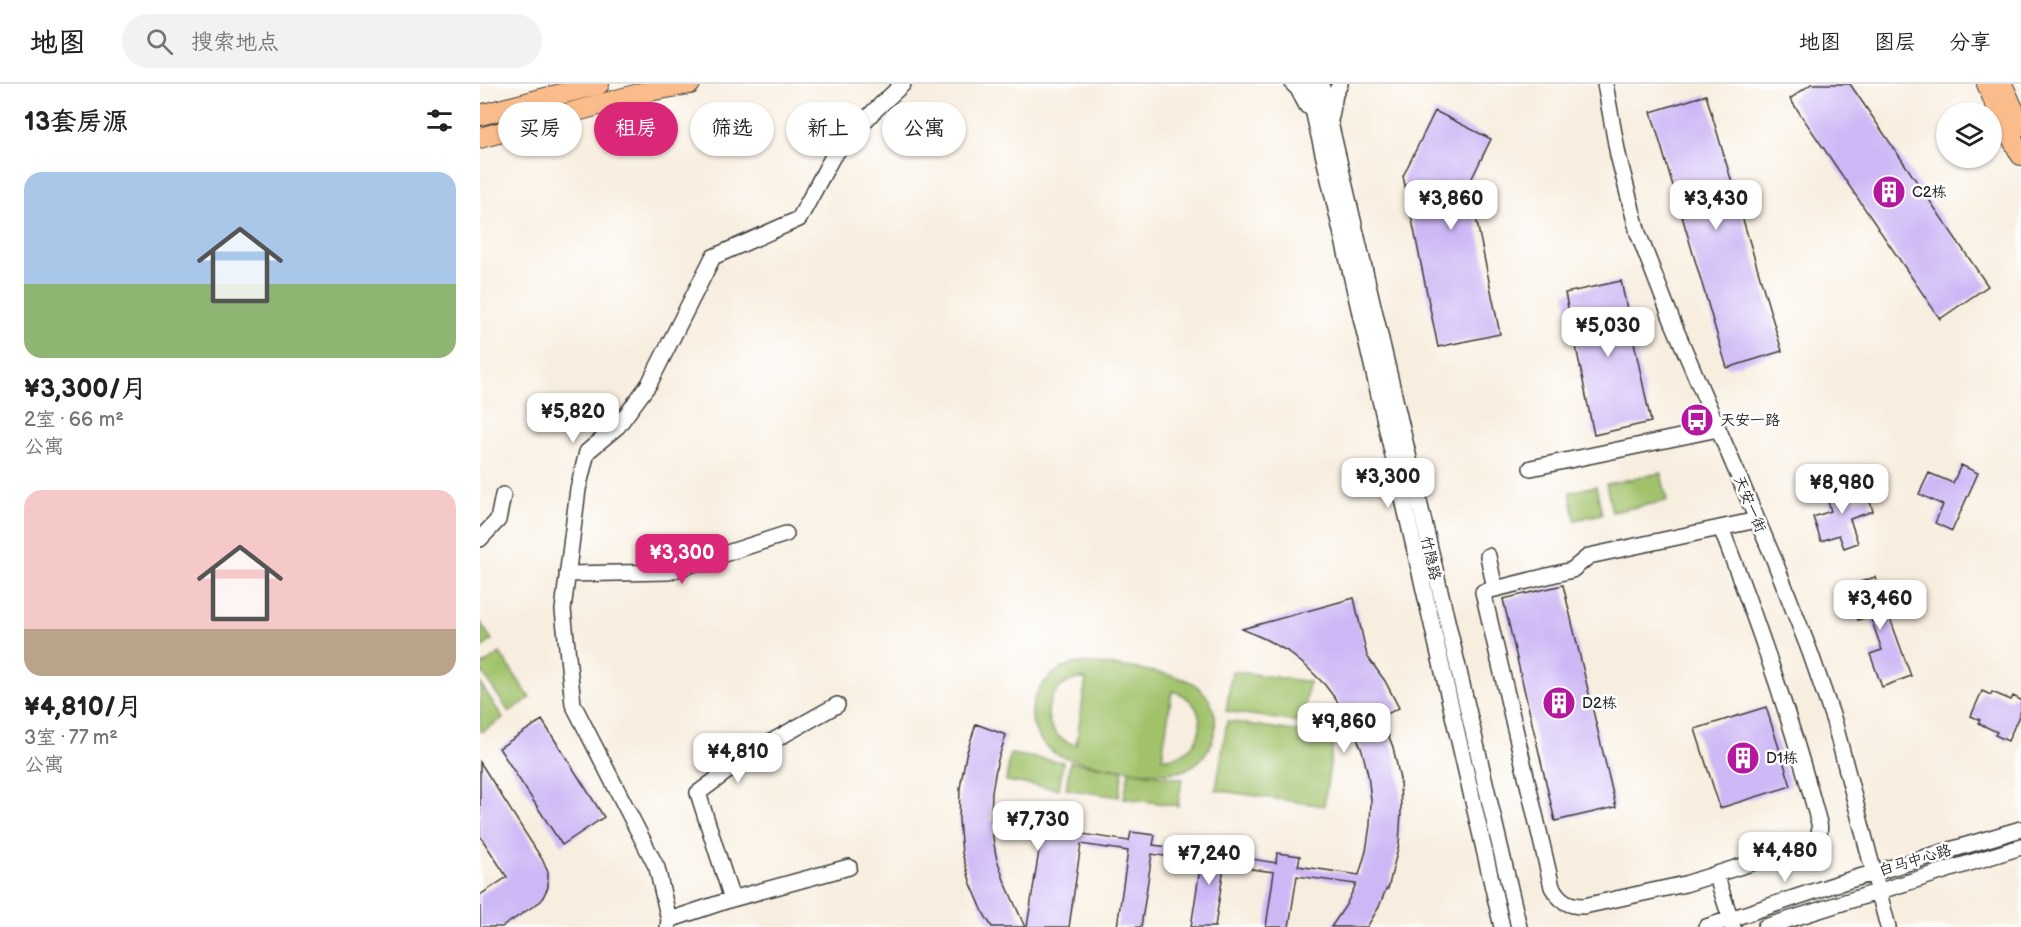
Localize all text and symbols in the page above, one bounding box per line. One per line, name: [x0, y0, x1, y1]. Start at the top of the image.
search box: [122, 14, 542, 68]
icon: search: [143, 25, 176, 58]
text: 地图: [30, 27, 86, 60]
text: 搜索地点: [191, 29, 279, 56]
text: 地图: [1799, 30, 1841, 55]
text: 图层: [1874, 30, 1916, 55]
text: 分享: [1949, 30, 1991, 55]
chip: 买房: [498, 102, 582, 156]
chip: 租房: [594, 102, 678, 156]
chip: 筛选: [690, 102, 774, 156]
chip: 新上: [786, 102, 870, 156]
chip: 公寓: [882, 102, 966, 156]
map controls: [1936, 102, 2002, 168]
button: layers: [1936, 102, 2002, 168]
icon: filters: [423, 104, 456, 137]
text: 13套房源: [24, 107, 128, 138]
building icon: C2栋: [1871, 174, 1907, 210]
pin: ¥3,860: [1402, 180, 1500, 231]
pin: ¥3,430: [1667, 180, 1765, 231]
place label: C2栋: [1912, 183, 1947, 202]
text: ¥3,860: [1418, 187, 1484, 211]
text: ¥3,430: [1684, 187, 1748, 211]
icon: home: [186, 211, 294, 319]
pin: ¥5,030: [1559, 307, 1657, 358]
text: ¥5,030: [1576, 314, 1640, 338]
text: ¥3,300/月: [24, 374, 147, 405]
pin: ¥5,820: [524, 393, 622, 444]
text: ¥5,820: [541, 400, 605, 424]
bus stop icon: 天安一路: [1679, 402, 1715, 438]
text: 2室 · 66 m²: [24, 408, 124, 432]
place label: 天安一路: [1720, 411, 1780, 430]
text: 公寓: [24, 435, 64, 459]
pin: ¥3,300: [1339, 458, 1437, 509]
pin: ¥8,980: [1793, 464, 1891, 515]
text: ¥3,300: [1355, 465, 1421, 489]
text: ¥8,980: [1810, 471, 1874, 495]
street label: 天安一街: [1729, 473, 1770, 536]
icon: home: [186, 529, 294, 637]
pin: ¥3,300: [633, 534, 731, 585]
street label: 竹隐路: [1416, 534, 1445, 582]
text: ¥3,300: [649, 541, 715, 565]
pin: ¥3,460: [1831, 580, 1929, 631]
text: ¥3,460: [1848, 587, 1912, 611]
building icon: D2栋: [1541, 685, 1577, 721]
text: ¥4,810/月: [24, 692, 142, 723]
place label: D2栋: [1582, 694, 1617, 713]
pin: ¥9,860: [1295, 703, 1393, 754]
text: ¥9,860: [1311, 710, 1377, 734]
text: 3室 · 77 m²: [24, 726, 118, 750]
pin: ¥4,810: [689, 733, 787, 784]
text: ¥4,810: [707, 740, 769, 764]
building icon: D1栋: [1725, 740, 1761, 776]
place label: D1栋: [1766, 749, 1798, 768]
text: 公寓: [24, 753, 64, 777]
pin: ¥7,730: [989, 801, 1087, 852]
text: ¥7,730: [1007, 808, 1069, 832]
pin: ¥4,480: [1736, 832, 1834, 883]
pin: ¥7,240: [1160, 835, 1258, 886]
text: ¥4,480: [1753, 839, 1817, 863]
street label: 白马中心路: [1876, 840, 1954, 881]
text: ¥7,240: [1177, 842, 1241, 866]

